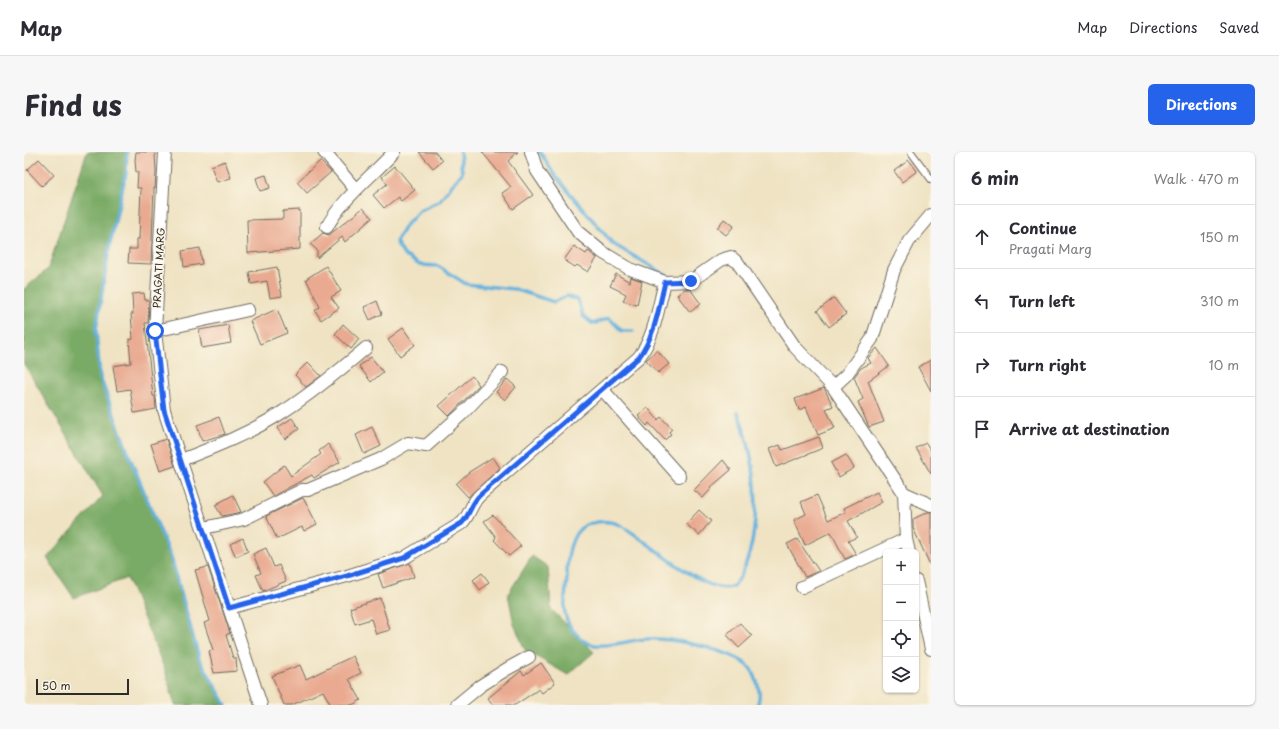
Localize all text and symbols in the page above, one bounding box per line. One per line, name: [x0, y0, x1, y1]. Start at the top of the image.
text: Map: [20, 14, 62, 42]
text: Map: [1077, 17, 1107, 38]
text: Directions: [1129, 17, 1197, 38]
text: Saved: [1219, 17, 1259, 38]
text: Find us: [24, 83, 122, 126]
button: Directions: [1148, 84, 1255, 125]
text: 6 min: [971, 165, 1019, 191]
text: Walk · 470 m: [1154, 169, 1239, 188]
text: Continue: [1009, 216, 1077, 239]
icon: ahead: [971, 226, 993, 248]
street label: PRAGATI MARG: [148, 227, 168, 309]
text: 150 m: [1200, 227, 1239, 246]
text: Pragati Marg: [1009, 239, 1092, 258]
route end: [682, 272, 700, 290]
text: Turn left: [1009, 289, 1075, 312]
icon: left: [971, 290, 993, 312]
text: 310 m: [1200, 291, 1239, 310]
route start: [146, 322, 164, 340]
text: Turn right: [1009, 353, 1086, 376]
icon: right: [971, 354, 993, 376]
text: 10 m: [1209, 355, 1239, 374]
text: Arrive at destination: [1009, 417, 1170, 440]
icon: arrive: [971, 418, 993, 440]
map controls: [883, 549, 919, 693]
button: +: [883, 549, 919, 585]
button: −: [883, 585, 919, 621]
button: locate: [883, 621, 919, 657]
button: layers: [883, 657, 919, 693]
scale bar: [36, 677, 129, 696]
text: 50 m: [42, 677, 71, 694]

